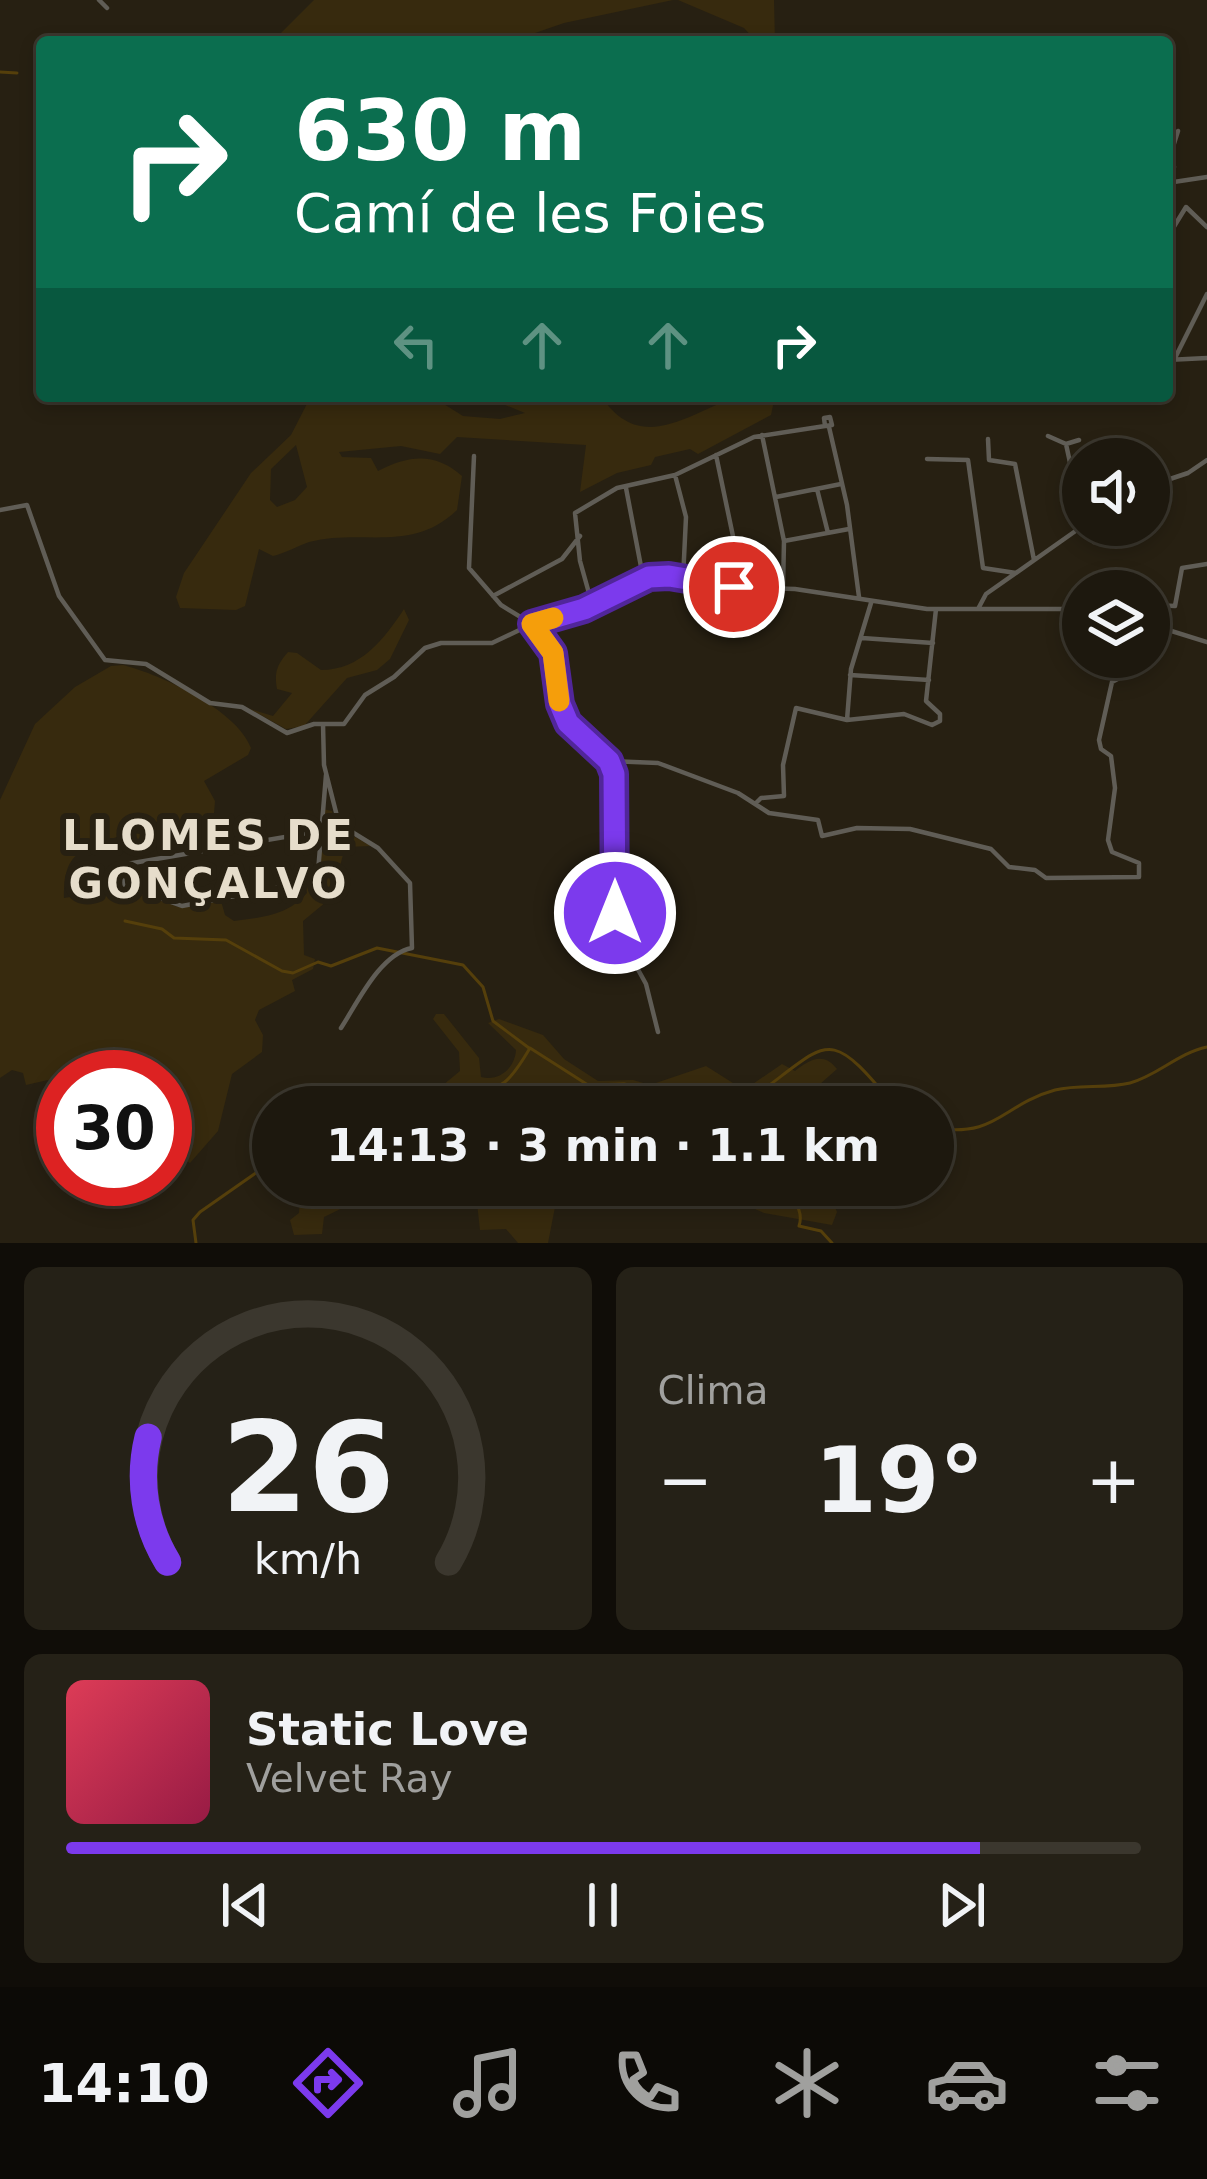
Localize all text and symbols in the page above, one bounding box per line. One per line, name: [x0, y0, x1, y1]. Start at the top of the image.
text: 630 m: [294, 82, 586, 180]
icon: right: [96, 84, 252, 240]
text: Camí de les Foies: [294, 182, 766, 245]
icon: left: [383, 312, 449, 378]
icon: ahead: [509, 312, 575, 378]
icon: ahead: [635, 312, 701, 378]
icon: right: [761, 312, 827, 378]
map controls: [1062, 438, 1170, 678]
button: sound: [1062, 438, 1170, 546]
pin: [683, 536, 785, 638]
icon: arrive: [701, 554, 767, 620]
button: layers: [1062, 570, 1170, 678]
district label: LLOMES DE GONÇALVO: [62, 811, 356, 908]
position arrow: [552, 850, 678, 976]
speed limit sign: 30: [36, 1050, 192, 1206]
text: 14:13 · 3 min · 1.1 km: [326, 1119, 880, 1172]
text: Clima: [658, 1368, 768, 1413]
text: 26: [221, 1395, 395, 1540]
text: 19°: [814, 1428, 984, 1533]
text: −: [658, 1442, 713, 1519]
text: +: [1086, 1442, 1141, 1519]
text: km/h: [254, 1533, 362, 1583]
text: Static Love: [246, 1703, 529, 1756]
text: Velvet Ray: [246, 1756, 452, 1801]
icon: previous: [212, 1872, 278, 1938]
icon: pause: [570, 1872, 636, 1938]
icon: next: [929, 1872, 995, 1938]
icon: directions: [286, 2041, 370, 2125]
icon: music: [446, 2041, 530, 2125]
icon: phone: [605, 2041, 689, 2125]
icon: climate: [765, 2041, 849, 2125]
icon: car: [925, 2041, 1009, 2125]
icon: filters: [1085, 2041, 1169, 2125]
text: 14:10: [38, 2052, 210, 2115]

